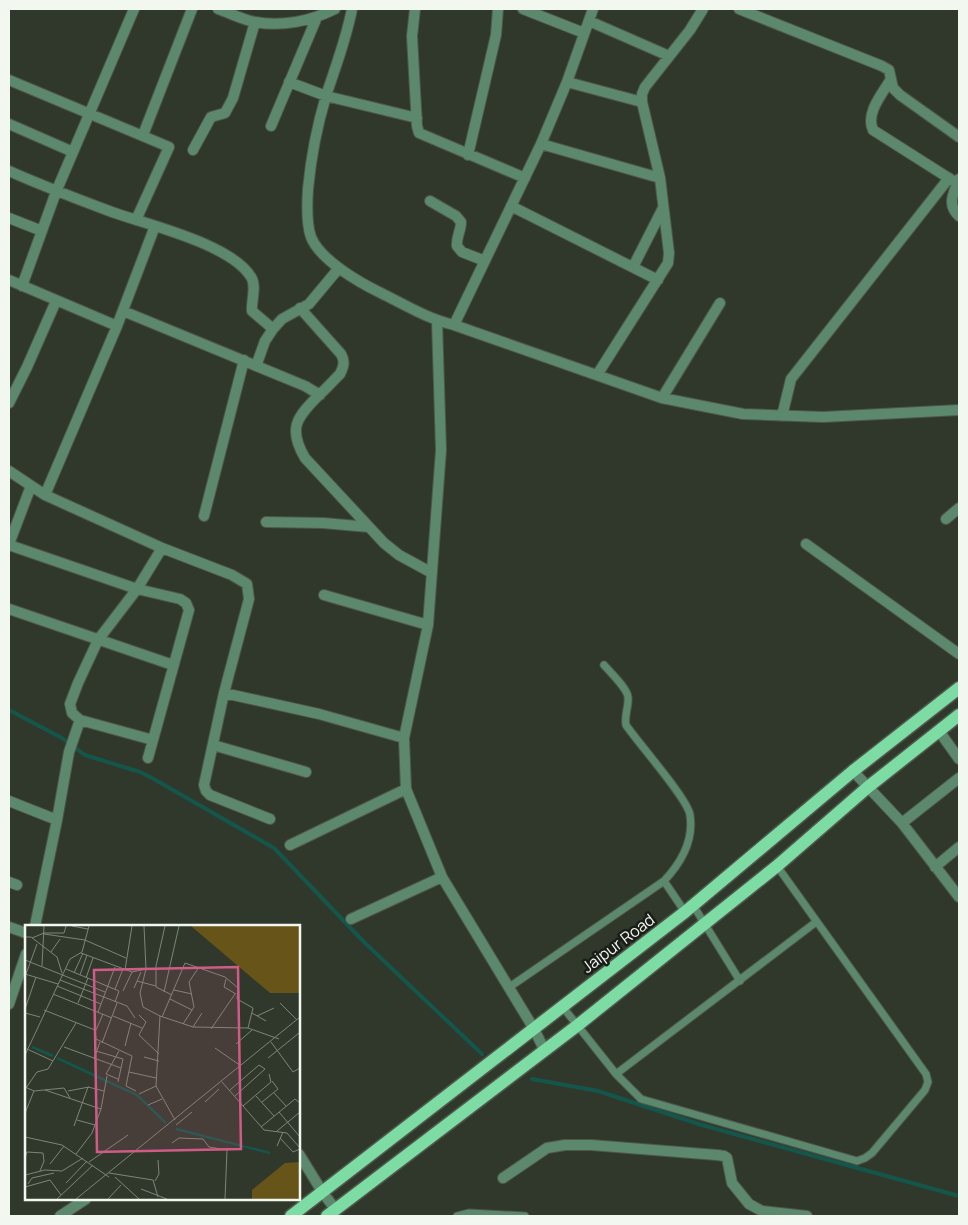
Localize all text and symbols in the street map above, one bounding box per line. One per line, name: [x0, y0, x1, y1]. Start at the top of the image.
street label: Jaipur Road: [577, 908, 659, 978]
inset map: [25, 925, 300, 1200]

